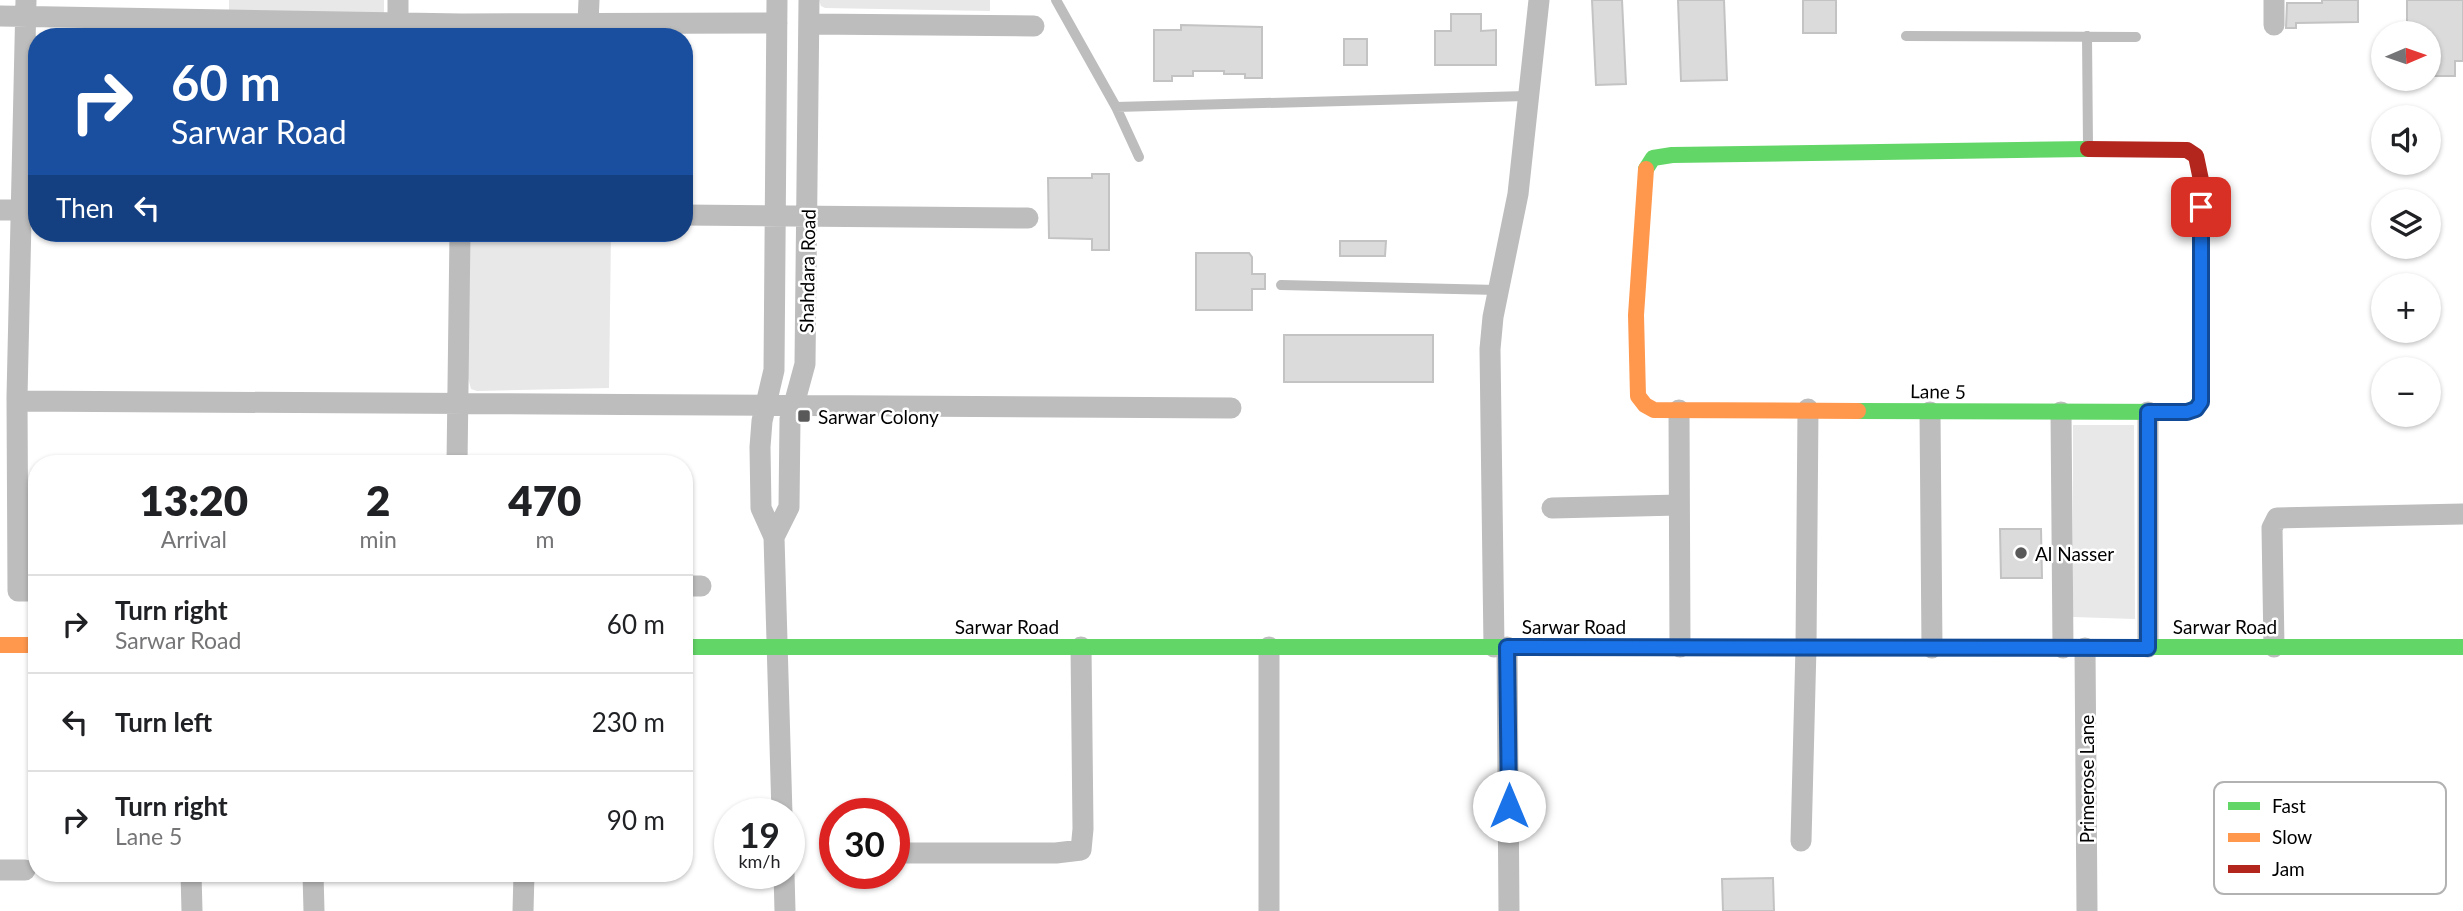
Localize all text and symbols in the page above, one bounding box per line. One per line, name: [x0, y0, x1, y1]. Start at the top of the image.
north arrow: [2371, 21, 2441, 91]
map controls: [2371, 21, 2441, 427]
text: 60 m: [171, 53, 281, 111]
icon: right: [56, 56, 147, 147]
button: sound: [2371, 105, 2441, 175]
text: Sarwar Road: [171, 112, 347, 151]
pin: [2171, 177, 2231, 237]
icon: arrive: [2182, 188, 2220, 226]
icon: left: [128, 189, 166, 227]
button: layers: [2371, 189, 2441, 259]
text: Then: [56, 192, 114, 224]
street label: Shahdara Road: [794, 209, 820, 333]
button: +: [2371, 273, 2441, 343]
button: −: [2371, 357, 2441, 427]
street label: Lane 5: [1910, 379, 1966, 403]
place label: Sarwar Colony: [818, 405, 939, 428]
marker: Sarwar Colony: [796, 408, 812, 424]
text: 13:20: [140, 475, 248, 525]
text: 2: [366, 475, 390, 525]
text: 470: [508, 475, 581, 525]
text: Arrival: [161, 525, 227, 553]
text: min: [360, 525, 397, 553]
text: m: [535, 525, 554, 553]
place label: Al Nasser: [2035, 542, 2114, 565]
marker: Al Nasser: [2013, 545, 2029, 561]
text: Turn right: [115, 594, 228, 626]
icon: right: [56, 605, 94, 643]
text: 60 m: [607, 608, 665, 640]
street label: Sarwar Road: [955, 615, 1059, 638]
street label: Sarwar Road: [1522, 615, 1626, 638]
street label: Sarwar Road: [2173, 615, 2277, 638]
text: Sarwar Road: [115, 626, 241, 654]
icon: left: [56, 703, 94, 741]
text: Turn left: [115, 706, 212, 738]
text: 230 m: [592, 706, 665, 738]
street label: Primerose Lane: [2075, 715, 2098, 843]
position arrow: [1472, 769, 1546, 843]
legend: [2214, 782, 2446, 894]
text: Turn right: [115, 790, 228, 822]
text: Fast: [2272, 794, 2306, 817]
speed limit sign: 30: [819, 798, 910, 889]
icon: right: [56, 801, 94, 839]
text: 90 m: [607, 804, 665, 836]
text: 19: [739, 813, 780, 855]
text: Lane 5: [115, 822, 182, 850]
text: Slow: [2272, 825, 2312, 848]
text: km/h: [738, 850, 781, 872]
text: Jam: [2272, 857, 2305, 880]

